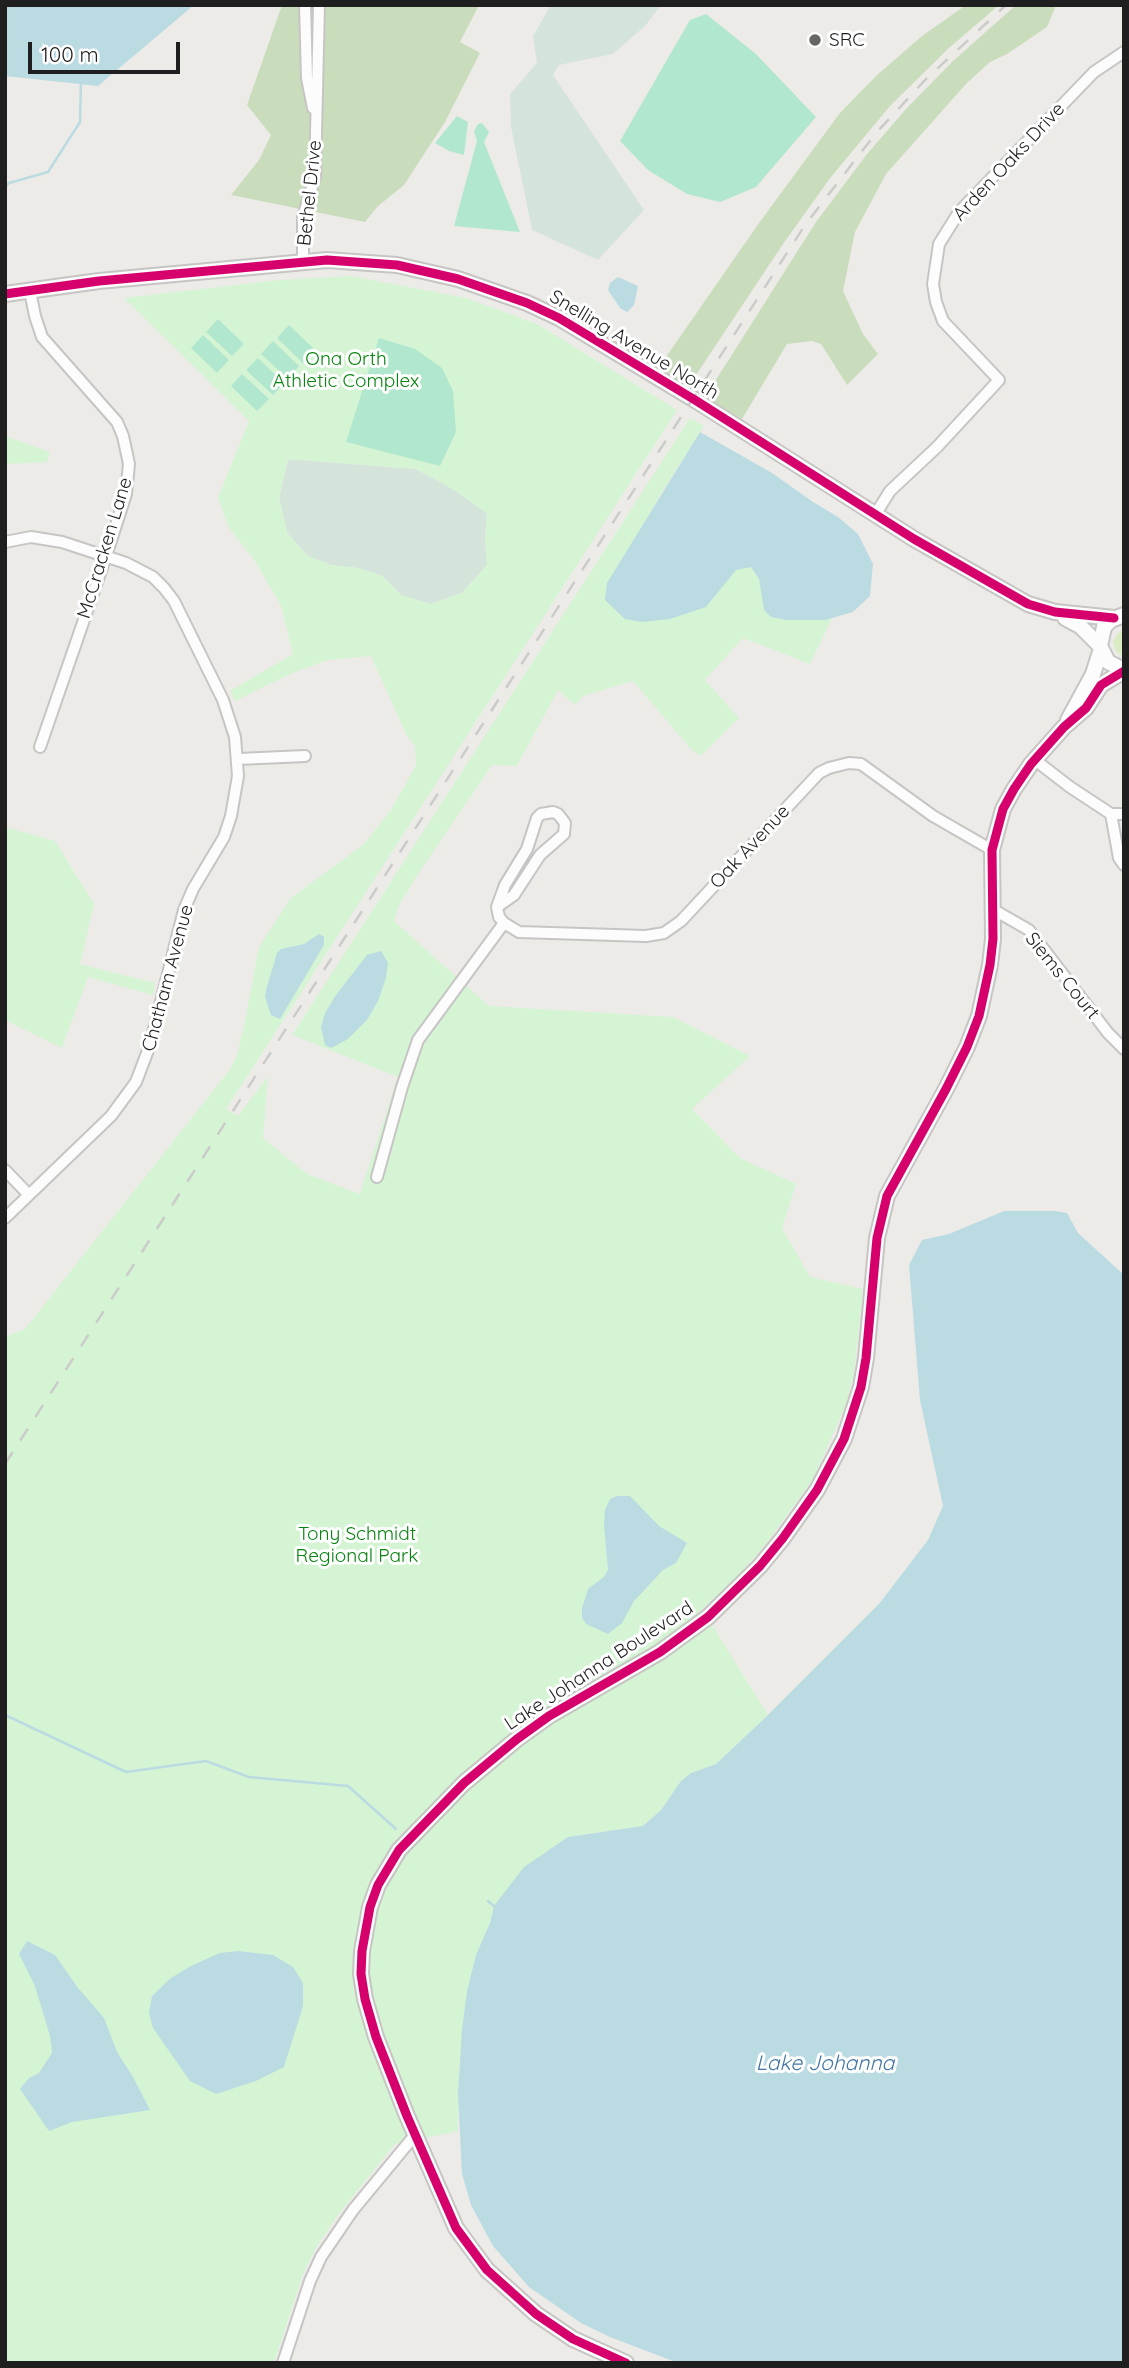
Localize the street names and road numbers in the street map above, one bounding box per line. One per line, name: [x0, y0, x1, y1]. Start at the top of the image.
street label: Arden Oaks Drive: [948, 98, 1070, 226]
street label: Bethel Drive: [293, 139, 327, 247]
street label: Snelling Avenue North: [545, 285, 723, 405]
street label: McCracken Lane: [73, 475, 137, 621]
street label: Oak Avenue: [705, 800, 795, 894]
street label: Chatham Avenue: [137, 902, 199, 1054]
street label: Siems Court: [1020, 928, 1104, 1024]
street label: Lake Johanna Boulevard: [501, 1597, 697, 1735]

